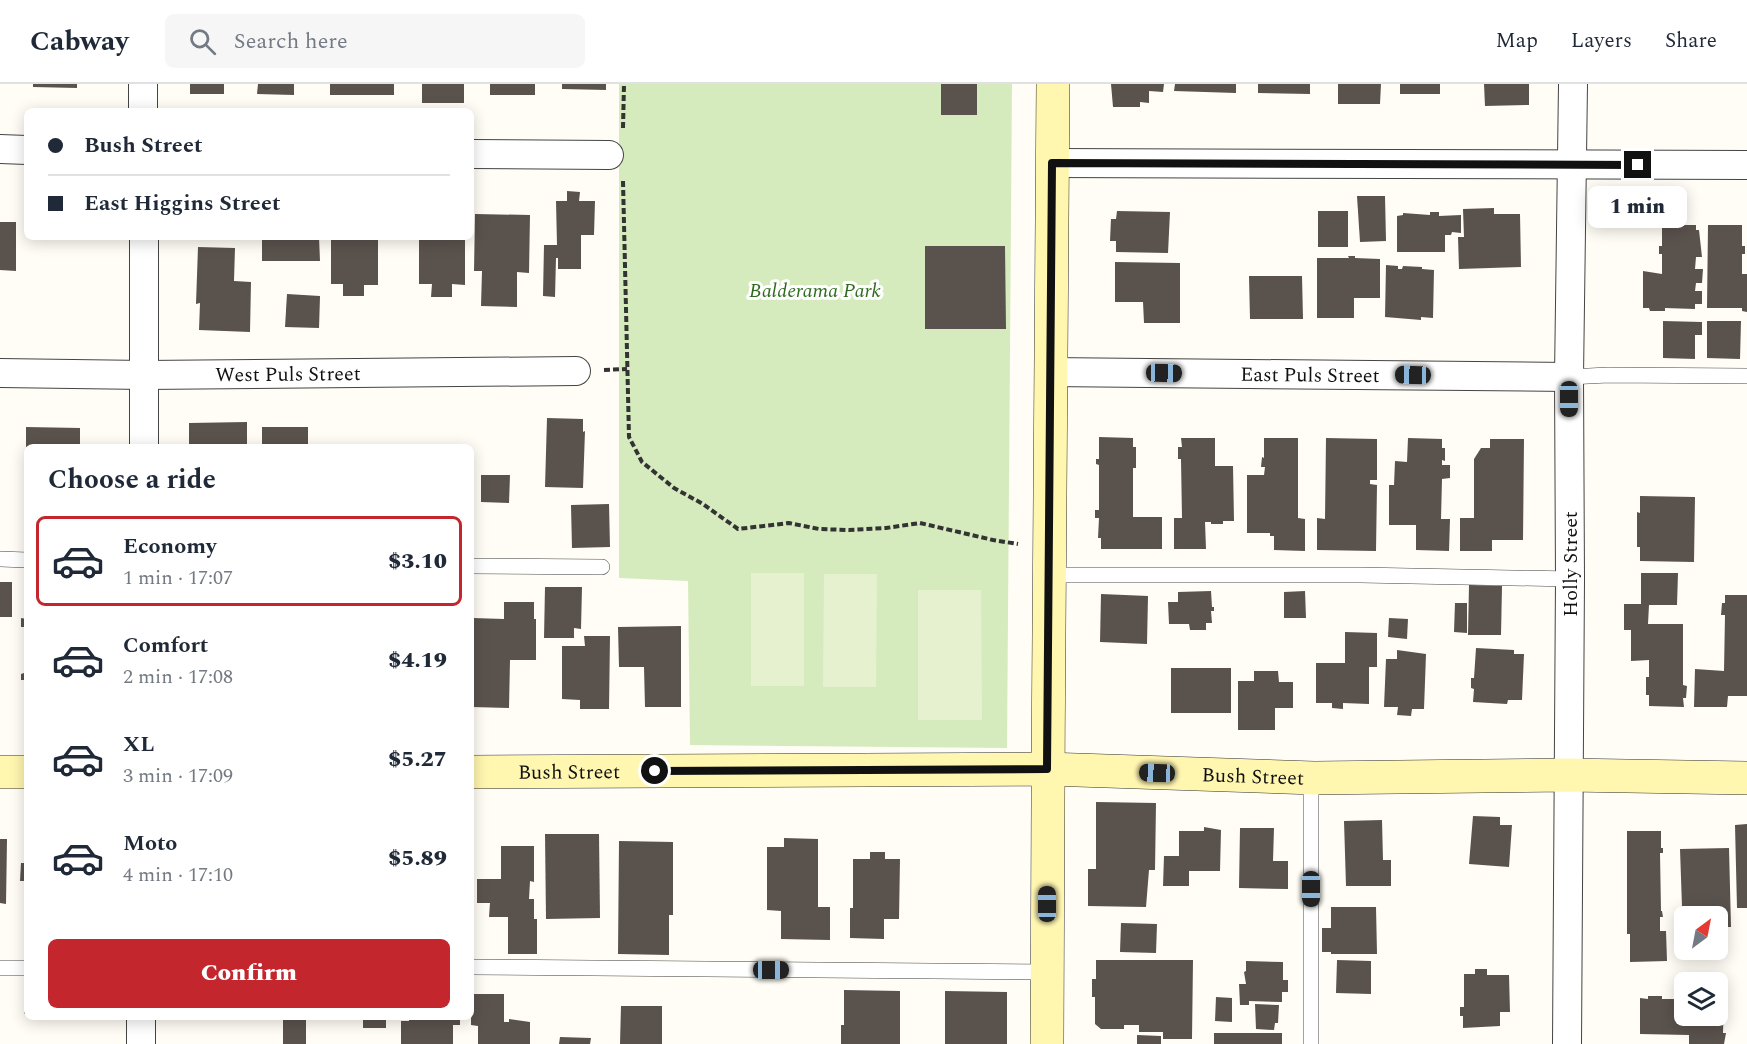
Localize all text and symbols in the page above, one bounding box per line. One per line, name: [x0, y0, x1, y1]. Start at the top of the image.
search box: [165, 14, 585, 68]
text: Cabway: [30, 20, 129, 63]
icon: search: [186, 25, 219, 58]
text: Search here: [234, 25, 348, 58]
text: Map: [1496, 25, 1538, 57]
text: Layers: [1571, 25, 1632, 57]
text: Share: [1665, 25, 1717, 57]
text: Bush Street: [84, 129, 202, 162]
route end: [1624, 151, 1651, 178]
callout: 1 min: [1588, 186, 1688, 228]
text: East Higgins Street: [84, 187, 280, 220]
text: 1 min: [1610, 192, 1665, 222]
park label: Balderama Park: [749, 276, 882, 306]
street label: West Puls Street: [215, 359, 361, 390]
street label: East Puls Street: [1240, 360, 1380, 391]
car: [1146, 364, 1182, 382]
car: [1395, 366, 1431, 384]
car: [1560, 381, 1578, 417]
text: Choose a ride: [48, 459, 216, 501]
street label: Holly Street: [1556, 511, 1586, 617]
text: Economy: [123, 530, 216, 563]
icon: car: [51, 534, 105, 588]
text: $3.10: [388, 545, 447, 578]
text: 1 min · 17:07: [123, 563, 233, 593]
text: Comfort: [123, 629, 208, 662]
icon: car: [51, 633, 105, 687]
text: $4.19: [388, 644, 447, 677]
text: 2 min · 17:08: [123, 662, 233, 692]
text: XL: [123, 728, 154, 761]
icon: car: [51, 732, 105, 786]
text: $5.27: [388, 743, 447, 776]
street label: Bush Street: [518, 757, 620, 788]
route start: [641, 757, 668, 784]
street label: Bush Street: [1201, 760, 1304, 794]
text: 3 min · 17:09: [123, 761, 233, 791]
car: [1139, 763, 1175, 783]
text: Moto: [123, 827, 177, 860]
icon: car: [51, 831, 105, 885]
text: $5.89: [388, 842, 447, 875]
text: 4 min · 17:10: [123, 860, 233, 890]
car: [1302, 871, 1320, 907]
car: [1038, 886, 1056, 922]
north arrow: [1674, 906, 1728, 960]
map controls: [1674, 906, 1728, 1026]
button: Confirm: [48, 939, 450, 1008]
car: [753, 961, 789, 979]
button: layers: [1674, 972, 1728, 1026]

